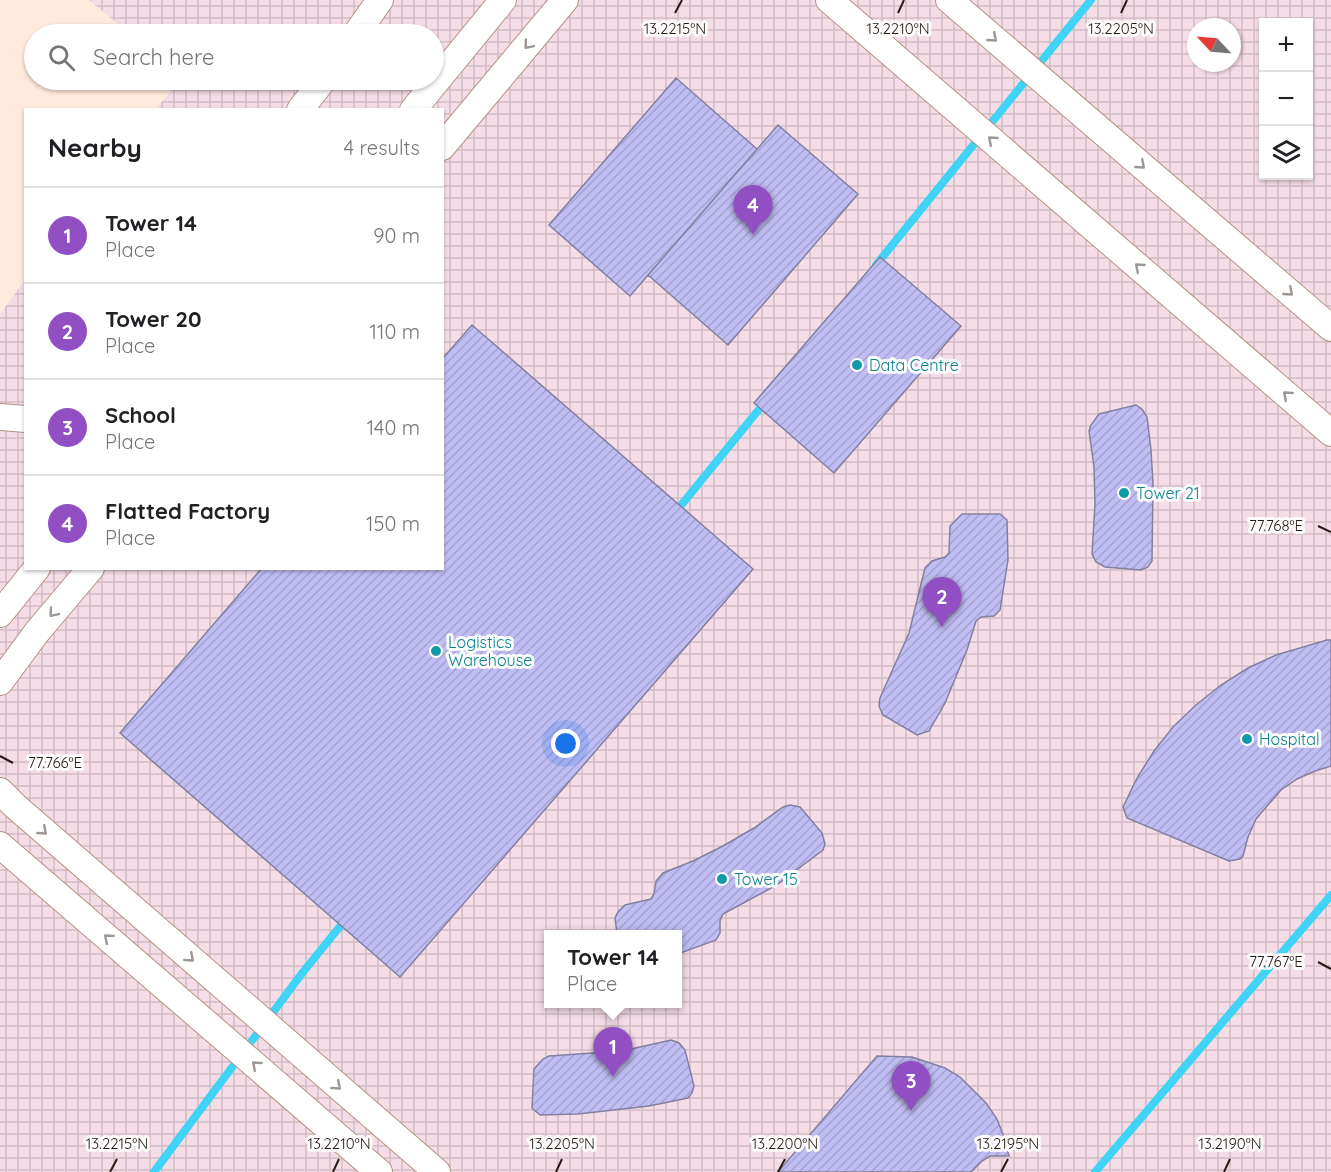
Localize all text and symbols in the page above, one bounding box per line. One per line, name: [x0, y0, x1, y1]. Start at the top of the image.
north arrow: [1187, 18, 1241, 72]
map controls: [1259, 18, 1313, 180]
button: +: [1259, 18, 1313, 72]
text: 13.2215°N: [644, 19, 706, 38]
text: 13.2210°N: [866, 19, 930, 38]
text: 13.2205°N: [1088, 19, 1154, 38]
search box: [24, 24, 444, 90]
one-way arrow: [986, 31, 997, 42]
one-way arrow: [524, 38, 535, 49]
icon: search: [45, 41, 78, 74]
text: Search here: [93, 43, 214, 71]
button: −: [1259, 72, 1313, 126]
button: layers: [1259, 126, 1313, 180]
text: Nearby: [48, 131, 142, 164]
text: 4 results: [344, 135, 420, 160]
one-way arrow: [988, 136, 999, 147]
one-way arrow: [1134, 158, 1145, 169]
pin: 4: [734, 186, 772, 235]
text: Tower 14: [105, 209, 197, 237]
text: 1: [64, 223, 71, 248]
text: 90 m: [373, 223, 420, 248]
text: Place: [105, 237, 155, 262]
one-way arrow: [1135, 264, 1146, 275]
one-way arrow: [1282, 285, 1293, 296]
text: Tower 20: [105, 305, 201, 333]
text: 2: [62, 319, 73, 344]
text: 110 m: [370, 319, 420, 344]
text: Place: [105, 333, 155, 358]
place label: Data Centre: [869, 355, 959, 375]
marker: Data Centre: [850, 358, 864, 372]
one-way arrow: [1283, 391, 1294, 402]
text: School: [105, 401, 176, 429]
text: 3: [62, 415, 73, 440]
text: 140 m: [367, 415, 420, 440]
text: Place: [105, 429, 155, 454]
place label: Tower 21: [1136, 483, 1200, 503]
marker: Tower 21: [1117, 486, 1131, 500]
text: Flatted Factory: [105, 497, 270, 525]
text: 4: [62, 511, 73, 536]
text: 150 m: [366, 511, 420, 536]
text: 77.768°E: [1249, 516, 1303, 535]
text: Place: [105, 525, 155, 550]
pin: 2: [922, 578, 962, 627]
one-way arrow: [49, 606, 60, 617]
place label: Logistics Warehouse: [448, 632, 532, 670]
marker: Logistics Warehouse: [429, 644, 443, 658]
your location: [551, 729, 580, 758]
place label: Hospital: [1259, 729, 1320, 749]
marker: Hospital: [1240, 732, 1254, 746]
text: 77.766°E: [28, 753, 82, 772]
one-way arrow: [36, 823, 47, 834]
place label: Tower 15: [734, 869, 798, 889]
marker: Tower 15: [715, 872, 729, 886]
popup: [544, 930, 682, 1008]
one-way arrow: [104, 934, 115, 945]
text: Tower 14: [567, 943, 659, 971]
one-way arrow: [183, 951, 194, 962]
text: 77.767°E: [1249, 952, 1303, 971]
text: Place: [567, 971, 617, 996]
pin: 1: [594, 1028, 632, 1077]
one-way arrow: [252, 1061, 262, 1072]
pin: 3: [892, 1062, 930, 1111]
one-way arrow: [330, 1079, 341, 1090]
text: 13.2215°N: [86, 1134, 148, 1153]
text: 13.2210°N: [307, 1134, 371, 1153]
text: 13.2205°N: [529, 1134, 595, 1153]
text: 13.2200°N: [752, 1134, 818, 1153]
text: 13.2195°N: [977, 1134, 1039, 1153]
text: 13.2190°N: [1198, 1134, 1262, 1153]

